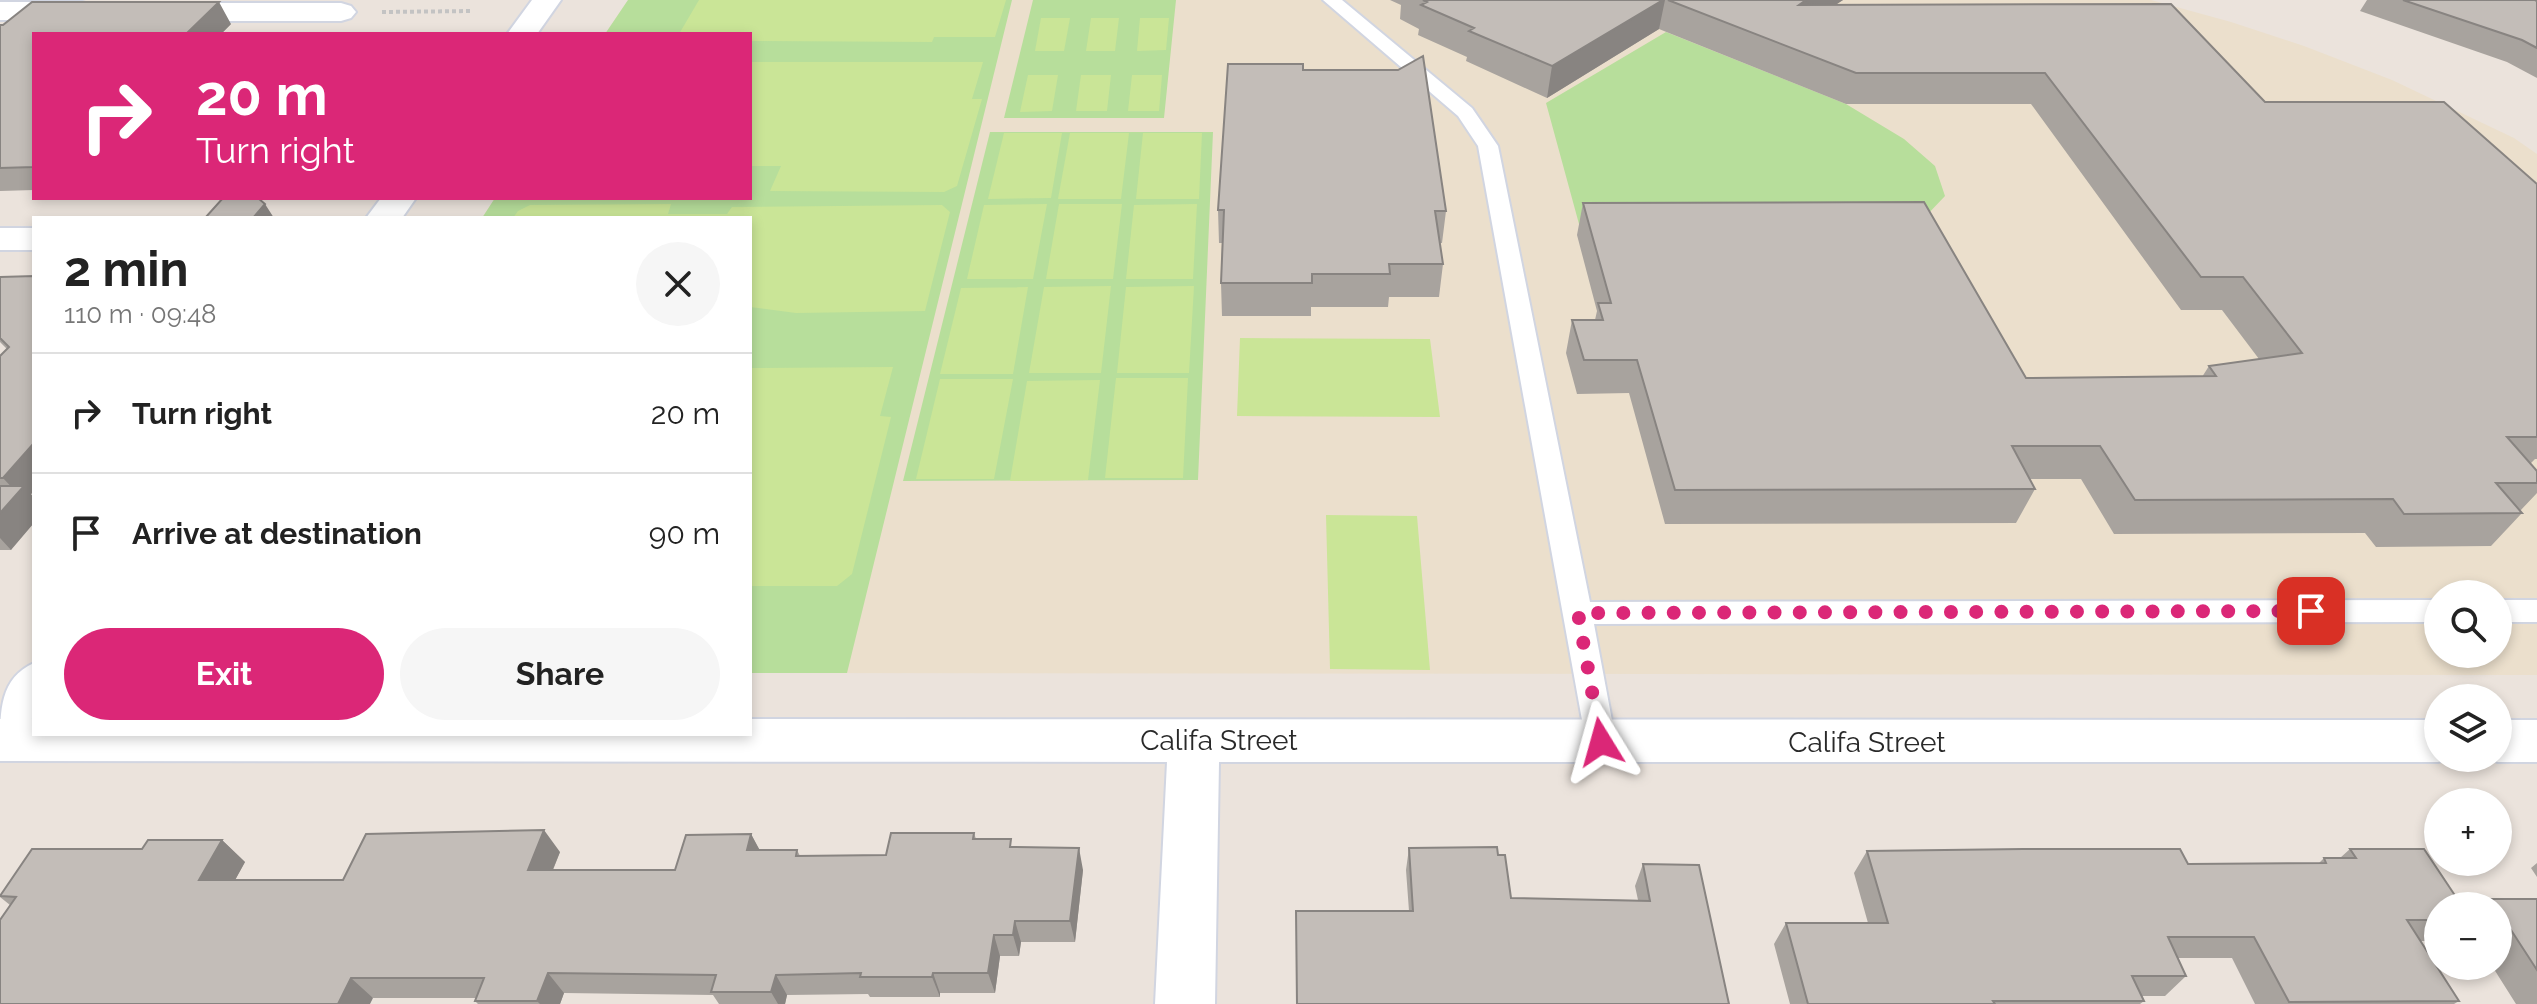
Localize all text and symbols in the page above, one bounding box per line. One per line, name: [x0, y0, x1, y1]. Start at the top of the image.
text: 20 m: [196, 62, 328, 128]
icon: right: [64, 64, 168, 168]
text: Turn right: [196, 129, 355, 171]
text: 2 min: [64, 241, 189, 297]
button: close: [636, 242, 720, 326]
text: 110 m · 09:48: [64, 299, 217, 329]
icon: right: [64, 391, 108, 435]
text: Turn right: [132, 396, 272, 431]
text: 20 m: [651, 396, 720, 431]
icon: arrive: [64, 511, 108, 555]
text: Arrive at destination: [132, 516, 422, 551]
text: 90 m: [649, 516, 720, 551]
pin: [2277, 577, 2345, 645]
map controls: [2424, 580, 2512, 980]
button: search: [2424, 580, 2512, 668]
icon: arrive: [2289, 589, 2333, 633]
button: Exit: [64, 628, 384, 720]
button: Share: [400, 628, 720, 720]
button: layers: [2424, 684, 2512, 772]
position arrow: [1559, 700, 1643, 784]
street label: Califa Street: [1140, 724, 1298, 757]
street label: Califa Street: [1788, 726, 1946, 759]
button: +: [2424, 788, 2512, 876]
button: −: [2424, 892, 2512, 980]

